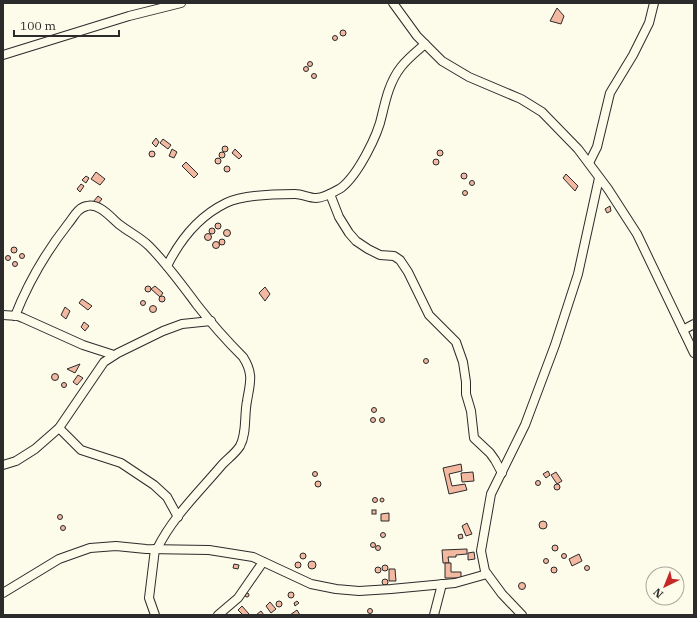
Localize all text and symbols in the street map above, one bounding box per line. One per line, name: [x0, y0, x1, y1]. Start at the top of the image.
scale bar: [14, 12, 119, 38]
text: 100 m: [20, 18, 56, 33]
north arrow: [645, 566, 685, 606]
text: N: [650, 585, 666, 601]

